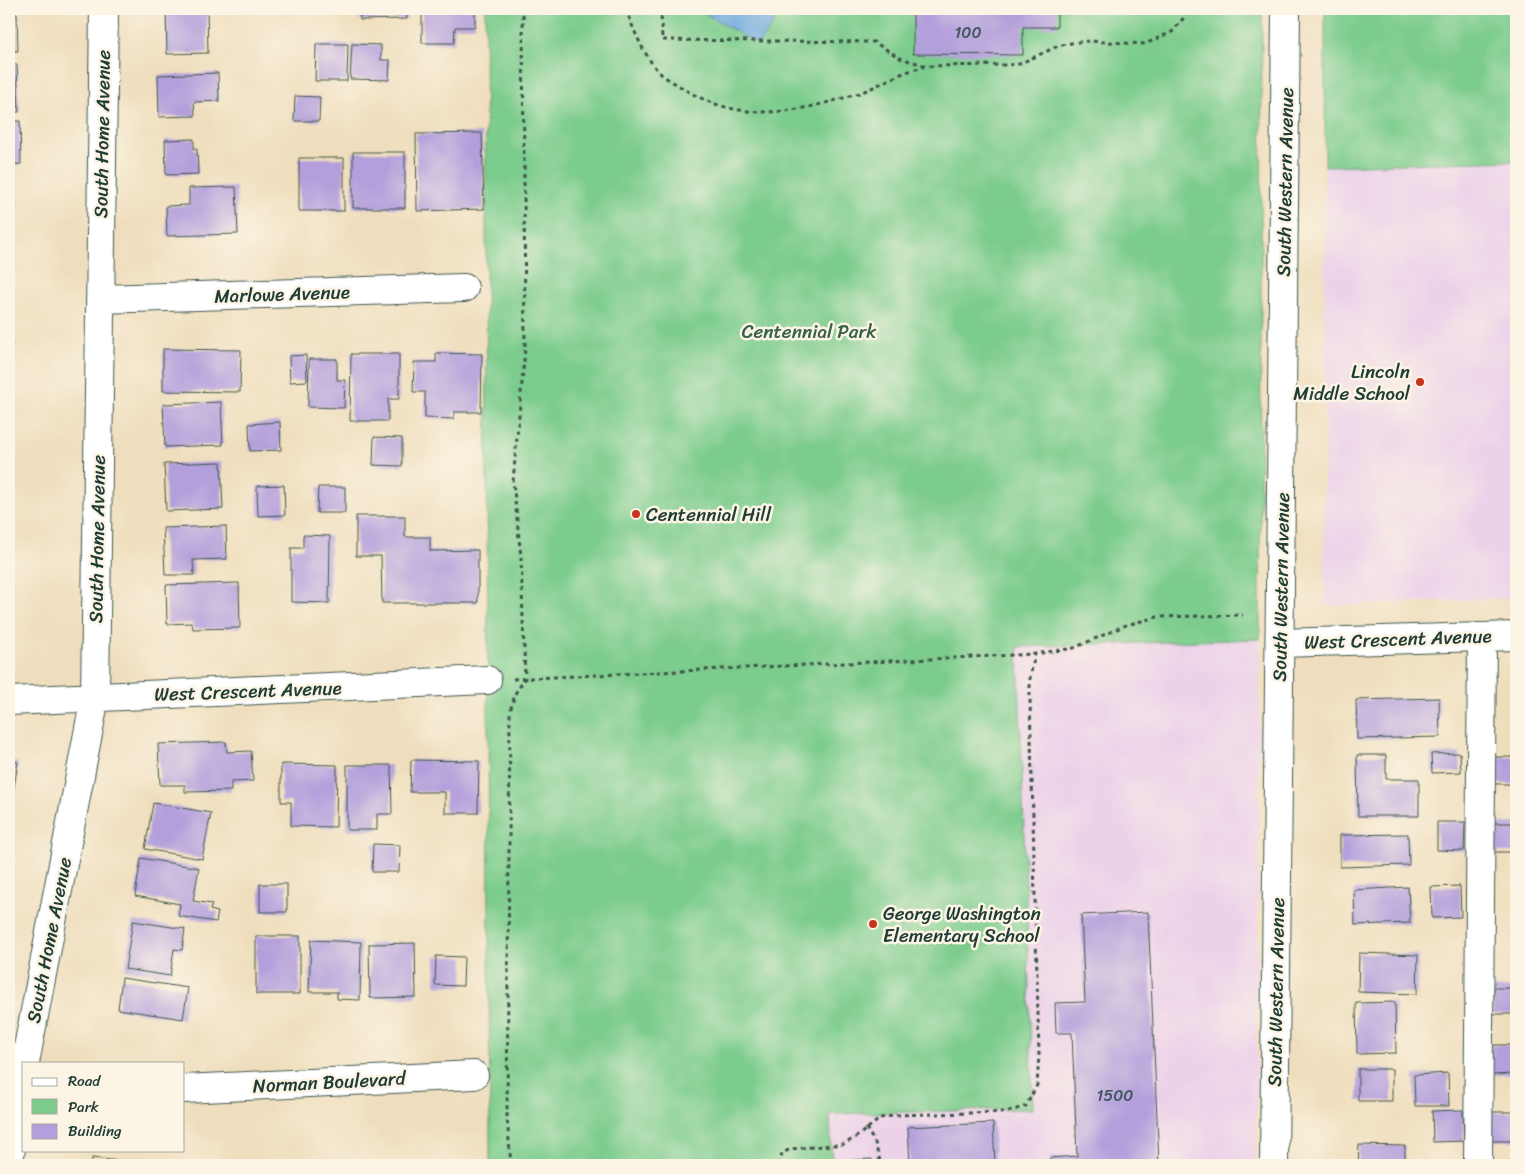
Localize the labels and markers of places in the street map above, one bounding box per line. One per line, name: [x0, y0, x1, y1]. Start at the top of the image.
place label: Lincoln Middle School: [1293, 355, 1411, 410]
marker: Lincoln Middle School: [1414, 376, 1426, 388]
place label: Centennial Hill: [646, 498, 772, 531]
marker: Centennial Hill: [630, 508, 642, 520]
place label: George Washington Elementary School: [883, 897, 1041, 952]
marker: George Washington Elementary School: [867, 918, 879, 930]

